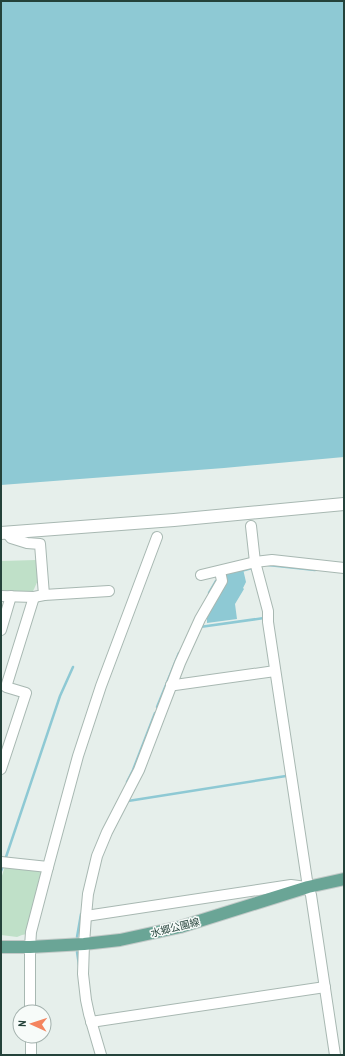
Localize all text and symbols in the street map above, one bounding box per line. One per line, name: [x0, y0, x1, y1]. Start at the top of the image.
street label: 水郷公園線: [149, 915, 201, 940]
north arrow: [12, 1004, 52, 1044]
text: N: [15, 1020, 29, 1027]

